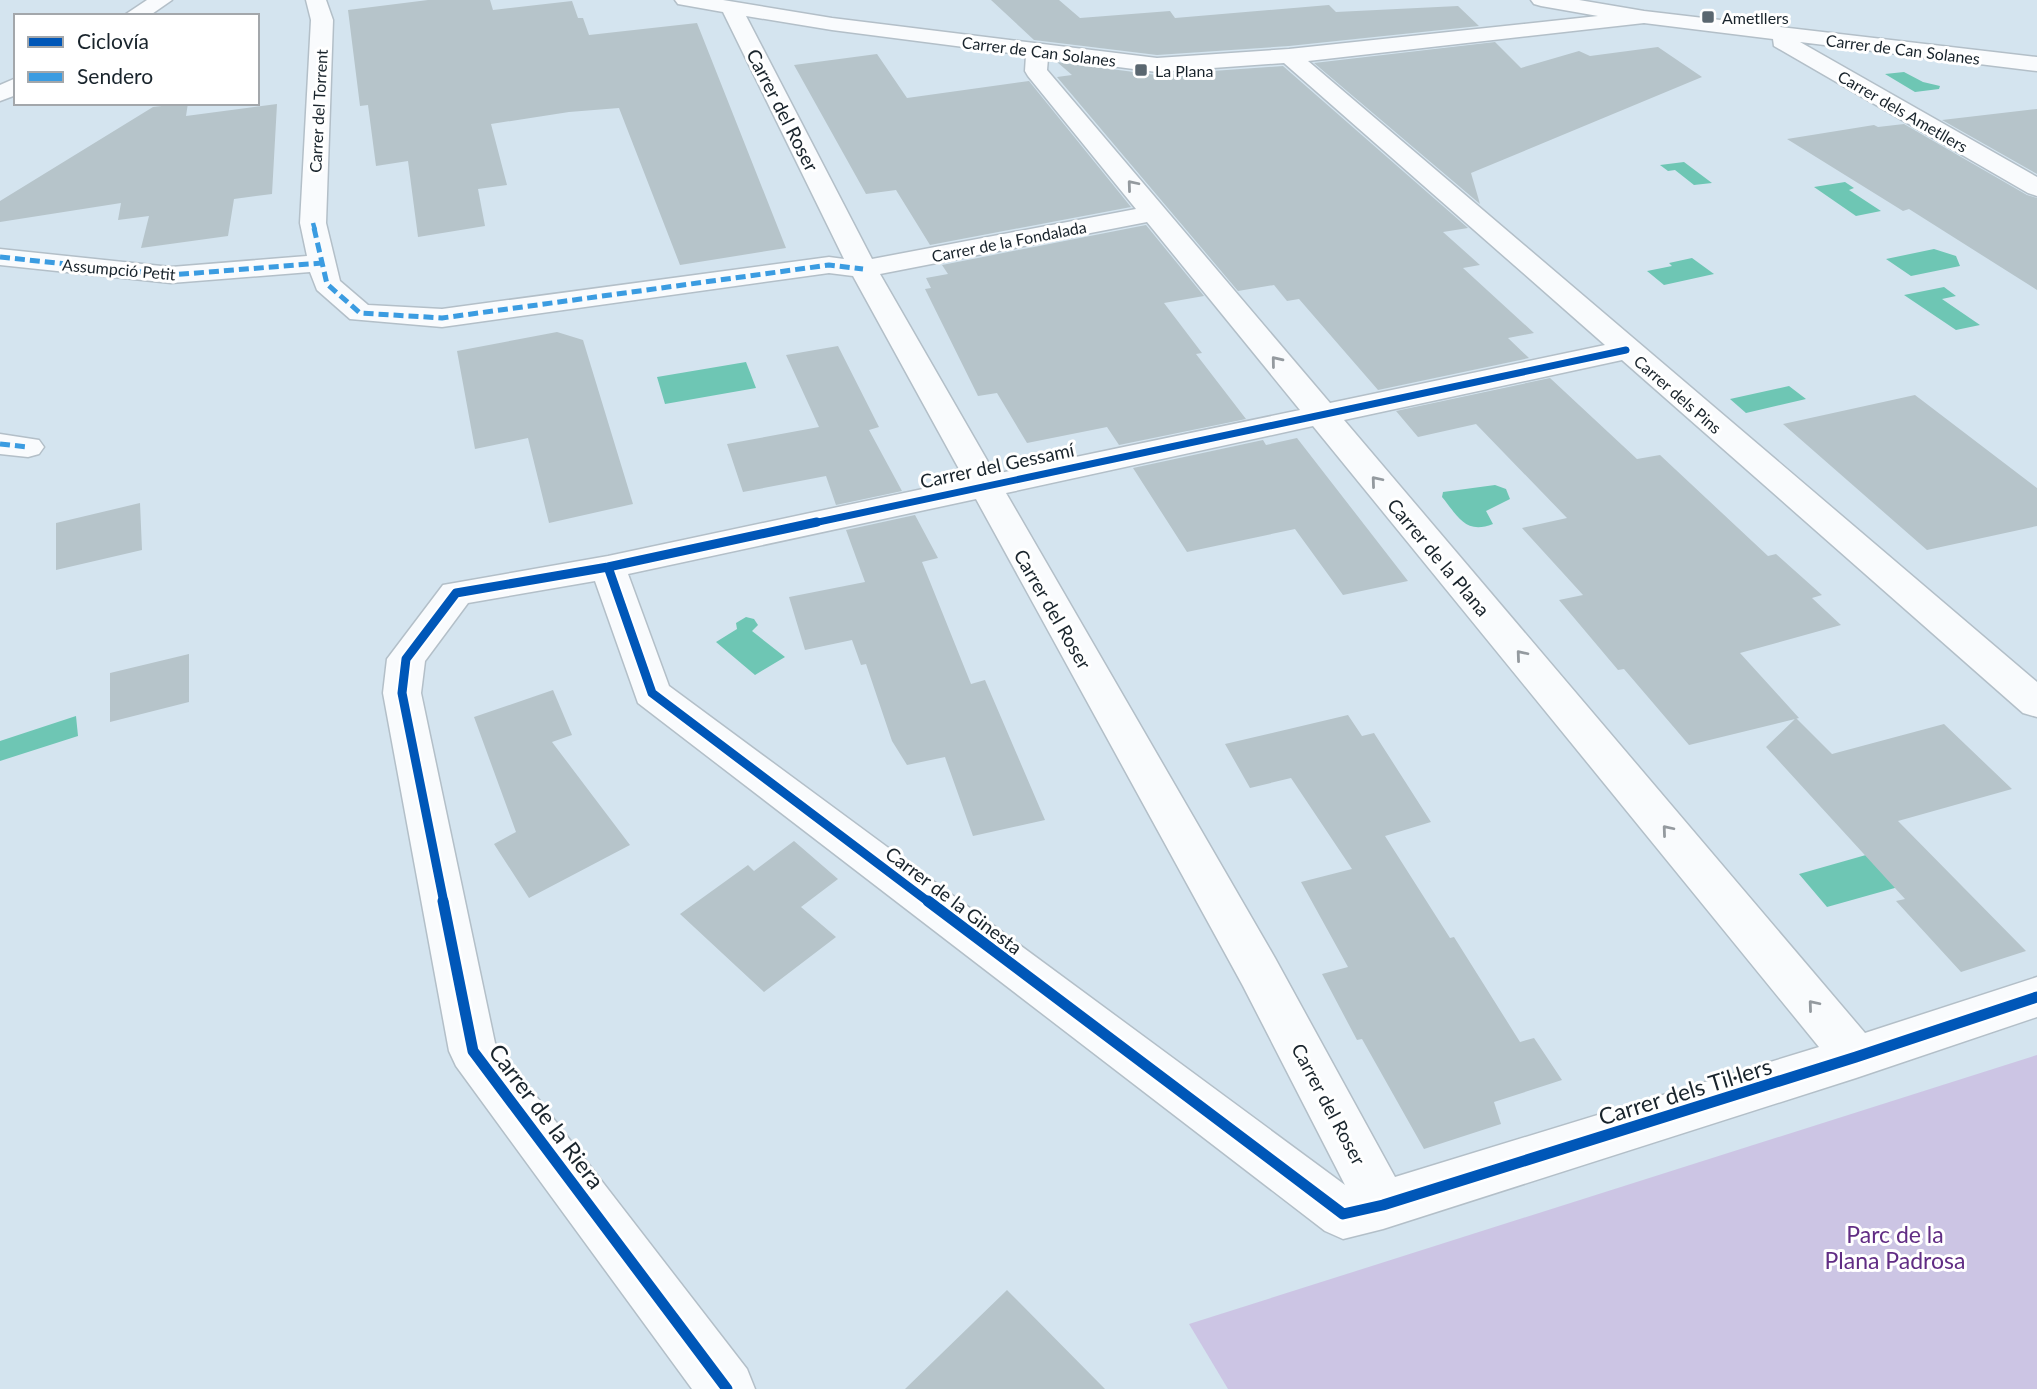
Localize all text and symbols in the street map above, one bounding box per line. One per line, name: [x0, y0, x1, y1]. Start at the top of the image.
place label: Ametllers: [1722, 8, 1789, 27]
marker: Ametllers: [1700, 9, 1716, 25]
legend: [14, 14, 259, 105]
text: Ciclovía: [77, 28, 149, 53]
street label: Carrer de Can Solanes: [1825, 30, 1981, 68]
street label: Carrer de Can Solanes: [961, 32, 1117, 70]
street label: Carrer del Roser: [742, 45, 824, 175]
street label: Carrer del Torrent: [305, 48, 331, 173]
place label: La Plana: [1155, 61, 1213, 80]
marker: La Plana: [1133, 62, 1149, 78]
text: Sendero: [77, 63, 153, 88]
street label: Carrer dels Ametllers: [1835, 66, 1971, 156]
one-way arrow: [1127, 181, 1140, 193]
street label: Carrer de la Fondalada: [930, 217, 1088, 265]
street label: Assumpció Petit: [62, 255, 177, 283]
street label: Carrer dels Pins: [1630, 351, 1726, 437]
one-way arrow: [1272, 356, 1285, 368]
street label: Carrer del Gessamí: [918, 437, 1078, 493]
one-way arrow: [1371, 476, 1384, 488]
street label: Carrer de la Plana: [1383, 493, 1495, 621]
street label: Carrer del Roser: [1009, 545, 1097, 673]
one-way arrow: [1517, 651, 1529, 664]
one-way arrow: [1663, 826, 1675, 839]
street label: Carrer de la Ginesta: [881, 841, 1027, 959]
one-way arrow: [1808, 1000, 1821, 1012]
street label: Carrer de la Riera: [483, 1038, 611, 1194]
street label: Carrer del Roser: [1287, 1039, 1371, 1169]
street label: Carrer dels Til·lers: [1595, 1051, 1775, 1131]
park label: Parc de la Plana Padrosa: [1825, 1220, 1965, 1274]

